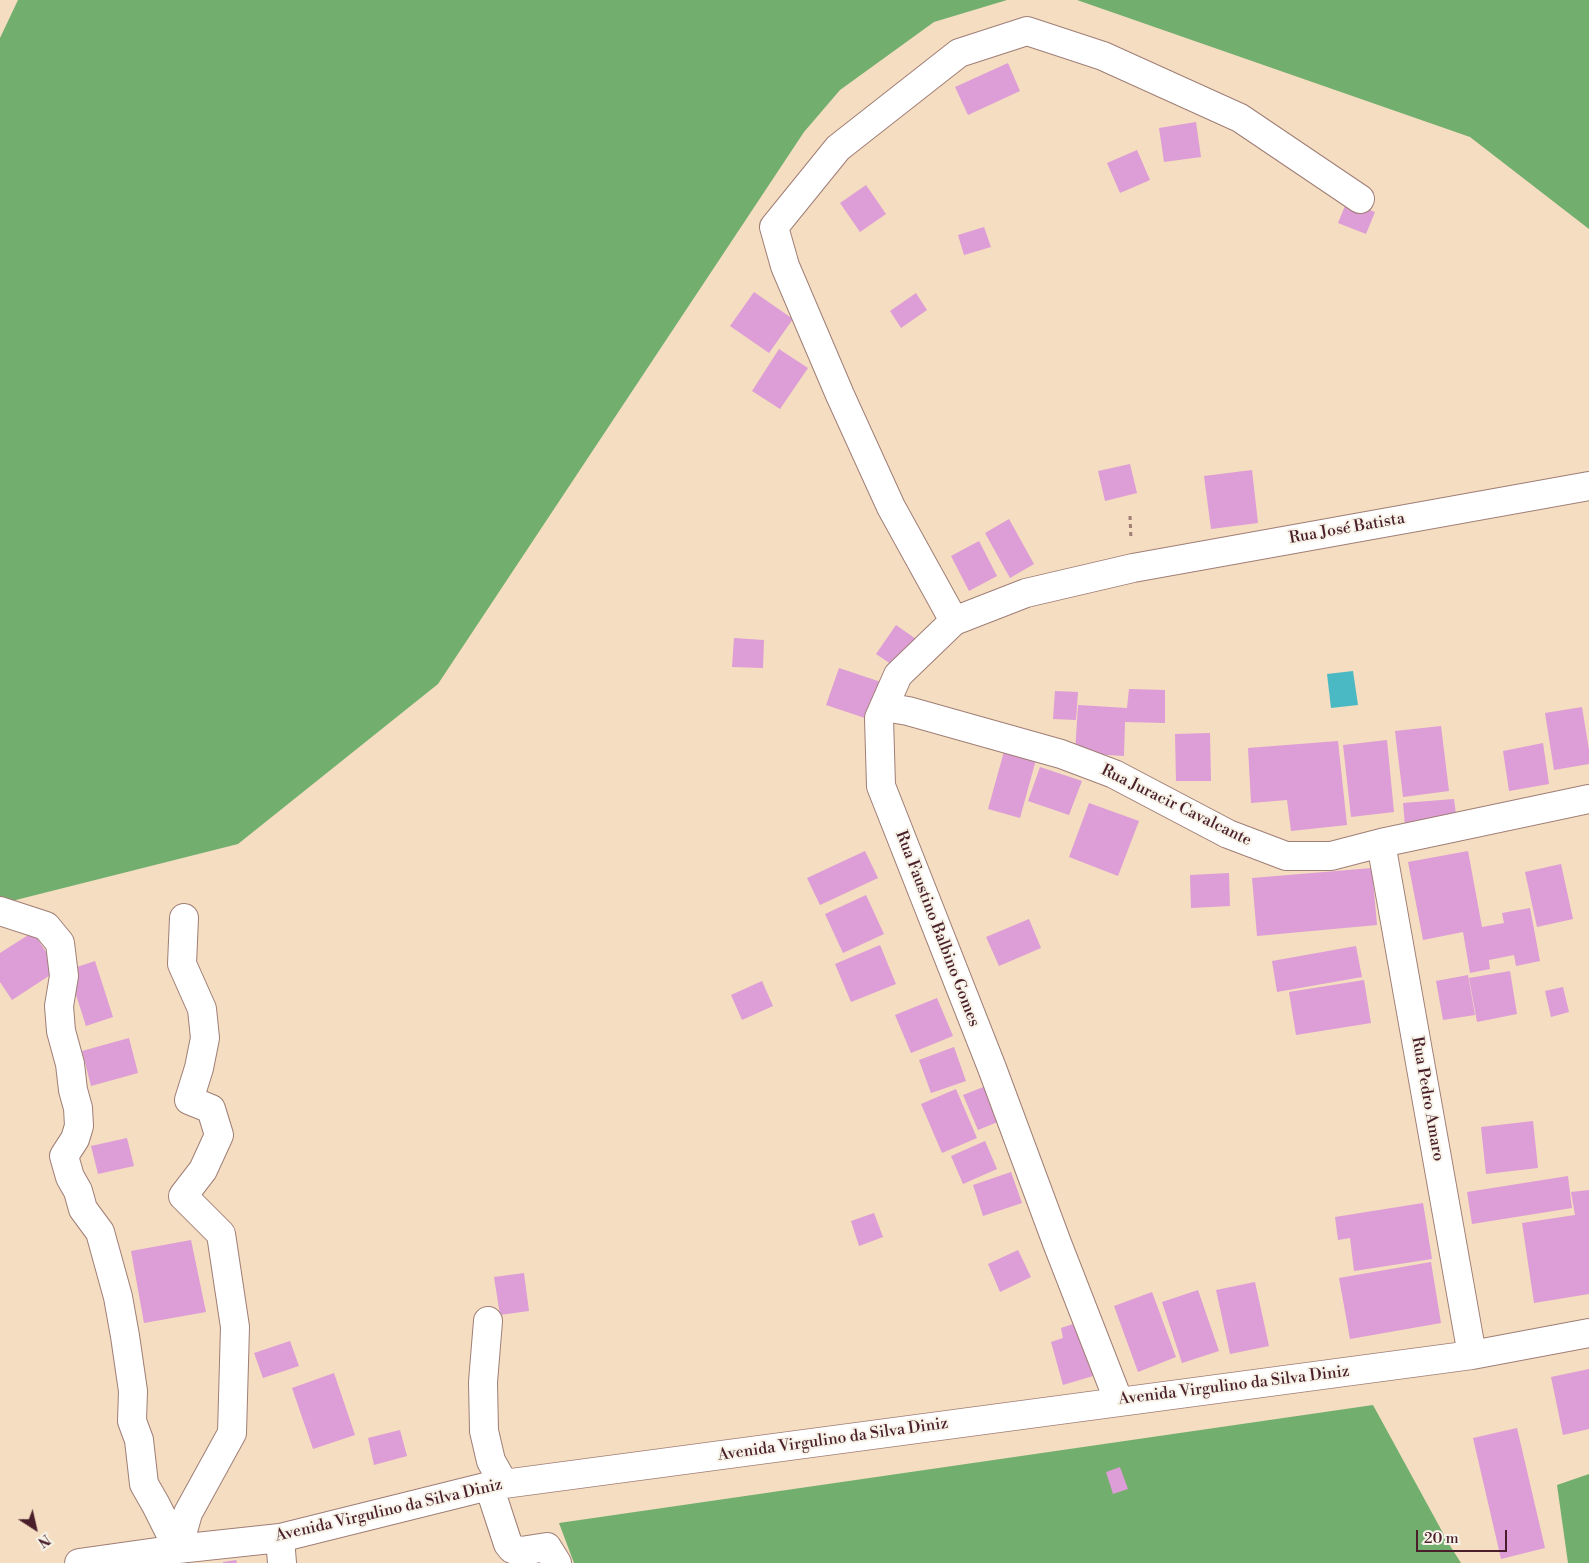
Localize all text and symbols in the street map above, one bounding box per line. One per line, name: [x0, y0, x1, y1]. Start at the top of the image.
street label: Rua José Batista: [1288, 509, 1406, 549]
street label: Rua Juracir Cavalcante: [1098, 761, 1254, 851]
street label: Rua Faustino Balbino Gomes: [891, 828, 983, 1030]
street label: Rua Pedro Amaro: [1407, 1035, 1447, 1163]
street label: Avenida Virgulino da Silva Diniz: [1117, 1362, 1351, 1410]
street label: Avenida Virgulino da Silva Diniz: [717, 1414, 949, 1466]
street label: Avenida Virgulino da Silva Diniz: [274, 1476, 504, 1546]
north arrow: [10, 1503, 60, 1553]
scale bar: [1419, 1520, 1510, 1552]
text: 20 m: [1424, 1529, 1459, 1548]
text: N: [34, 1530, 53, 1551]

